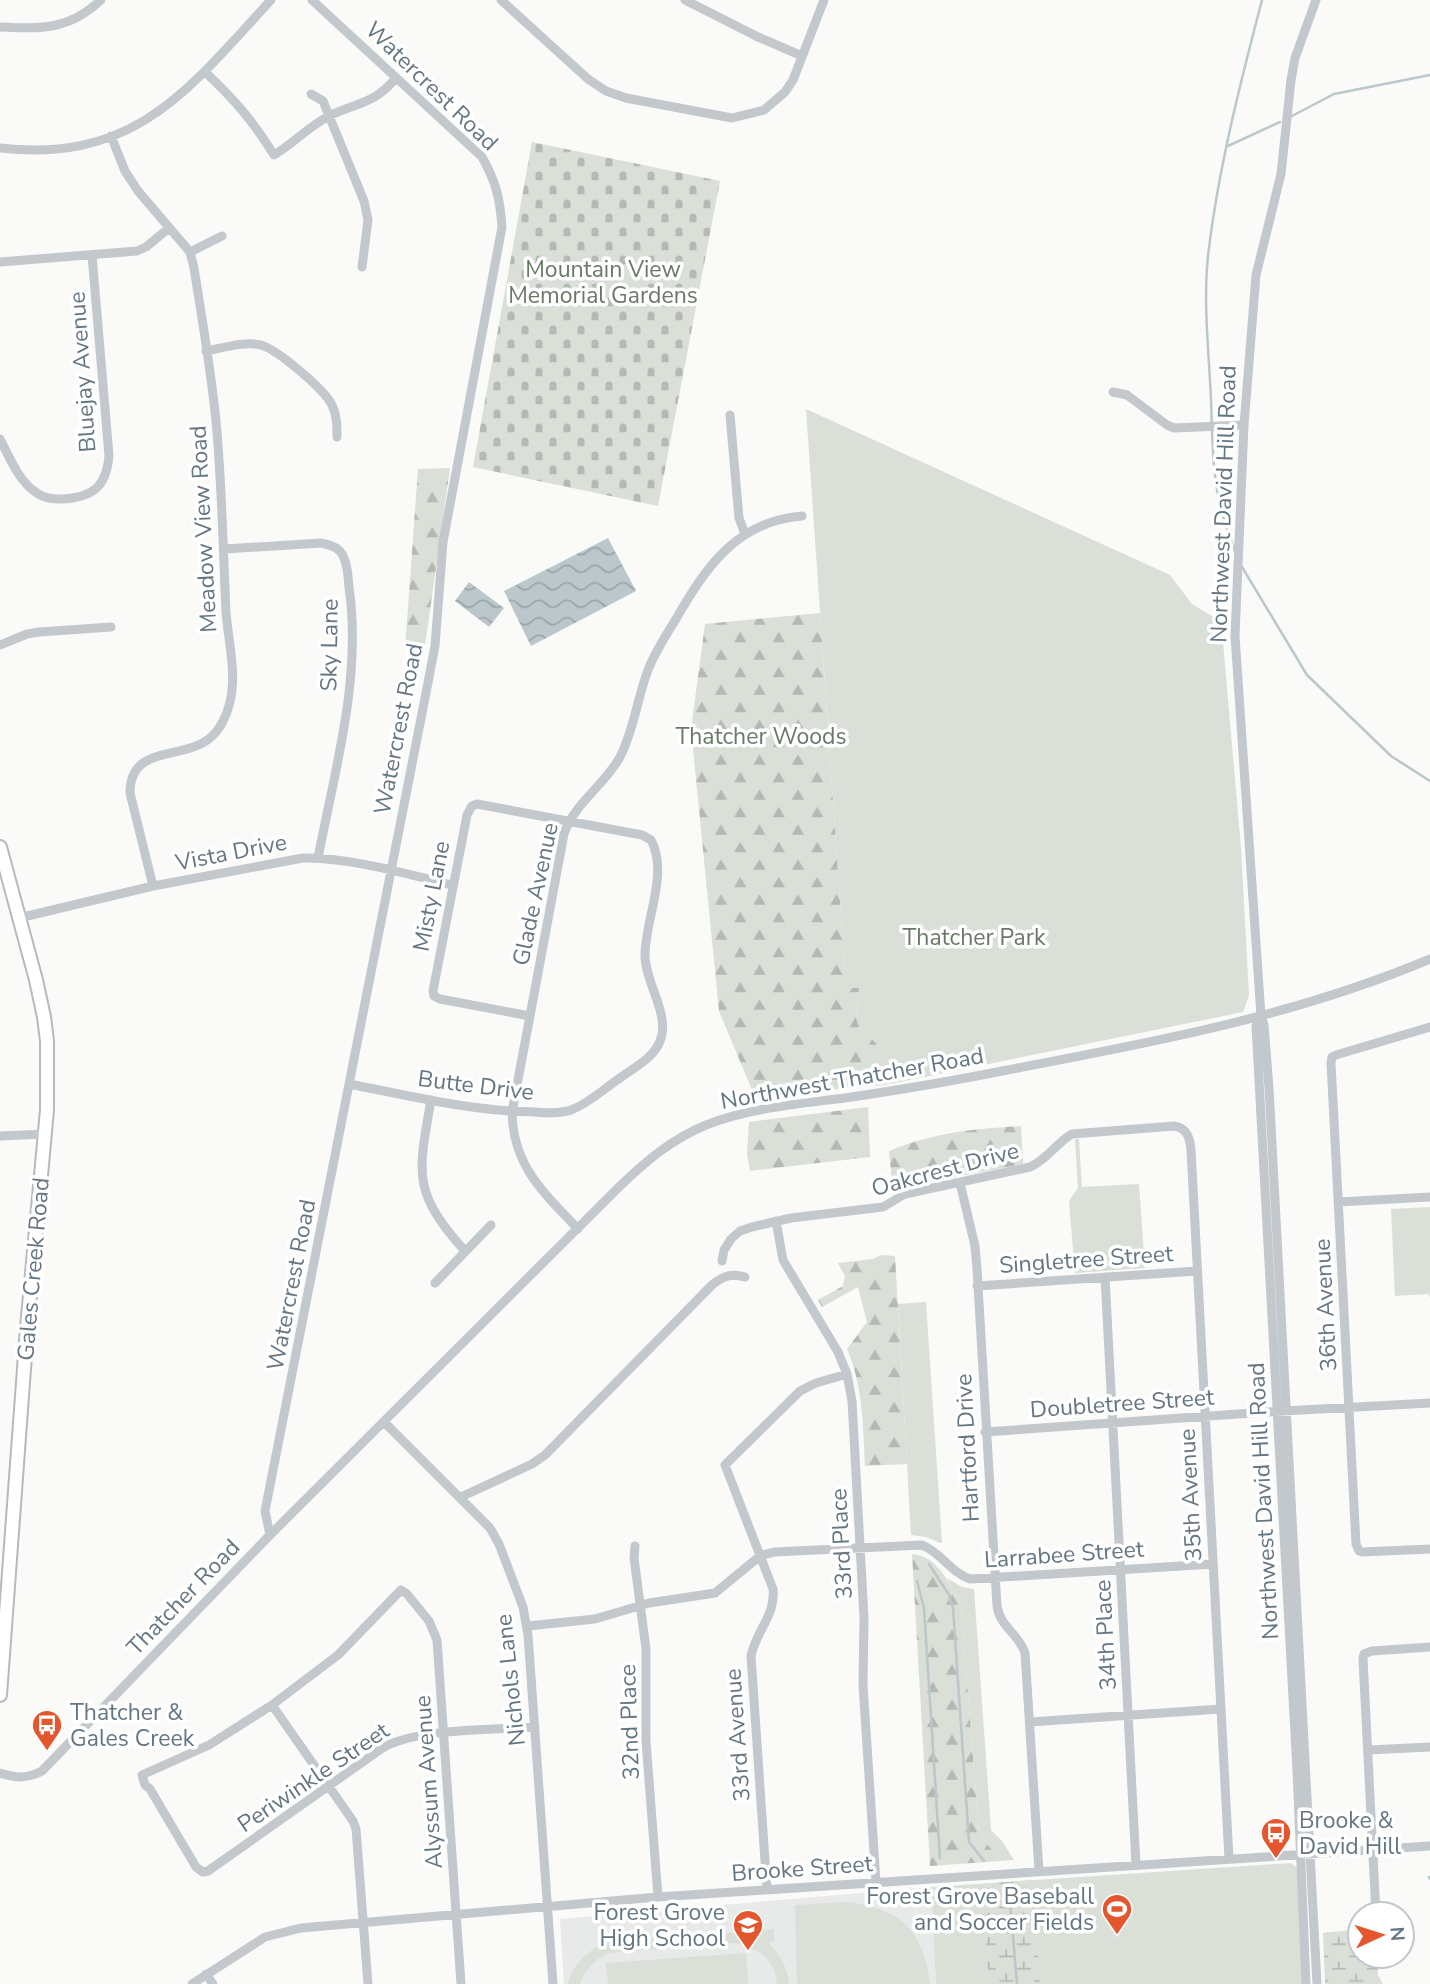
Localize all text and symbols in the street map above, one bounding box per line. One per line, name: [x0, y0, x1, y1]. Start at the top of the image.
street label: Watercrest Road: [358, 15, 505, 158]
park label: Mountain View Memorial Gardens: [508, 254, 698, 311]
street label: Bluejay Avenue: [61, 291, 104, 453]
street label: Northwest David Hill Road: [1203, 365, 1244, 643]
street label: Meadow View Road: [183, 425, 224, 633]
street label: Sky Lane: [313, 598, 346, 692]
street label: Watercrest Road: [367, 641, 430, 817]
park label: Thatcher Woods: [675, 721, 847, 752]
street label: Glade Avenue: [505, 820, 566, 969]
street label: Vista Drive: [172, 827, 289, 879]
street label: Misty Lane: [406, 838, 457, 954]
park label: Thatcher Park: [902, 922, 1046, 953]
street label: Northwest Thatcher Road: [718, 1040, 986, 1117]
street label: Butte Drive: [416, 1063, 536, 1108]
street label: Oakcrest Drive: [868, 1135, 1022, 1204]
street label: Gales Creek Road: [10, 1176, 57, 1362]
street label: Watercrest Road: [260, 1197, 323, 1373]
street label: Singletree Street: [998, 1238, 1175, 1281]
street label: 36th Avenue: [1307, 1238, 1344, 1372]
street label: Northwest David Hill Road: [1241, 1362, 1286, 1640]
street label: Hartford Drive: [948, 1373, 987, 1523]
street label: Doubletree Street: [1029, 1382, 1216, 1425]
street label: 35th Avenue: [1172, 1428, 1209, 1562]
street label: 33rd Place: [823, 1488, 860, 1600]
street label: Thatcher Road: [120, 1532, 247, 1662]
street label: Larrabee Street: [983, 1533, 1146, 1576]
street label: 34th Place: [1087, 1579, 1124, 1691]
street label: Nichols Lane: [488, 1612, 533, 1747]
street label: 32nd Place: [612, 1663, 647, 1781]
street label: 33rd Avenue: [717, 1667, 758, 1803]
street label: Alyssum Avenue: [407, 1694, 450, 1870]
place label: Thatcher & Gales Creek: [70, 1697, 195, 1754]
bus stop icon: Thatcher & Gales Creek: [30, 1708, 64, 1752]
street label: Periwinkle Street: [231, 1715, 396, 1840]
place label: Brooke & David Hill: [1299, 1805, 1401, 1862]
bus stop icon: Brooke & David Hill: [1259, 1816, 1293, 1860]
street label: Brooke Street: [730, 1848, 875, 1889]
place label: Forest Grove Baseball and Soccer Fields: [866, 1881, 1094, 1938]
sports icon: Forest Grove Baseball and Soccer Fields: [1100, 1892, 1134, 1936]
place label: Forest Grove High School: [593, 1897, 725, 1954]
north arrow: [1346, 1900, 1416, 1970]
school or university icon: Forest Grove High School: [731, 1908, 765, 1952]
text: N: [1383, 1926, 1410, 1942]

